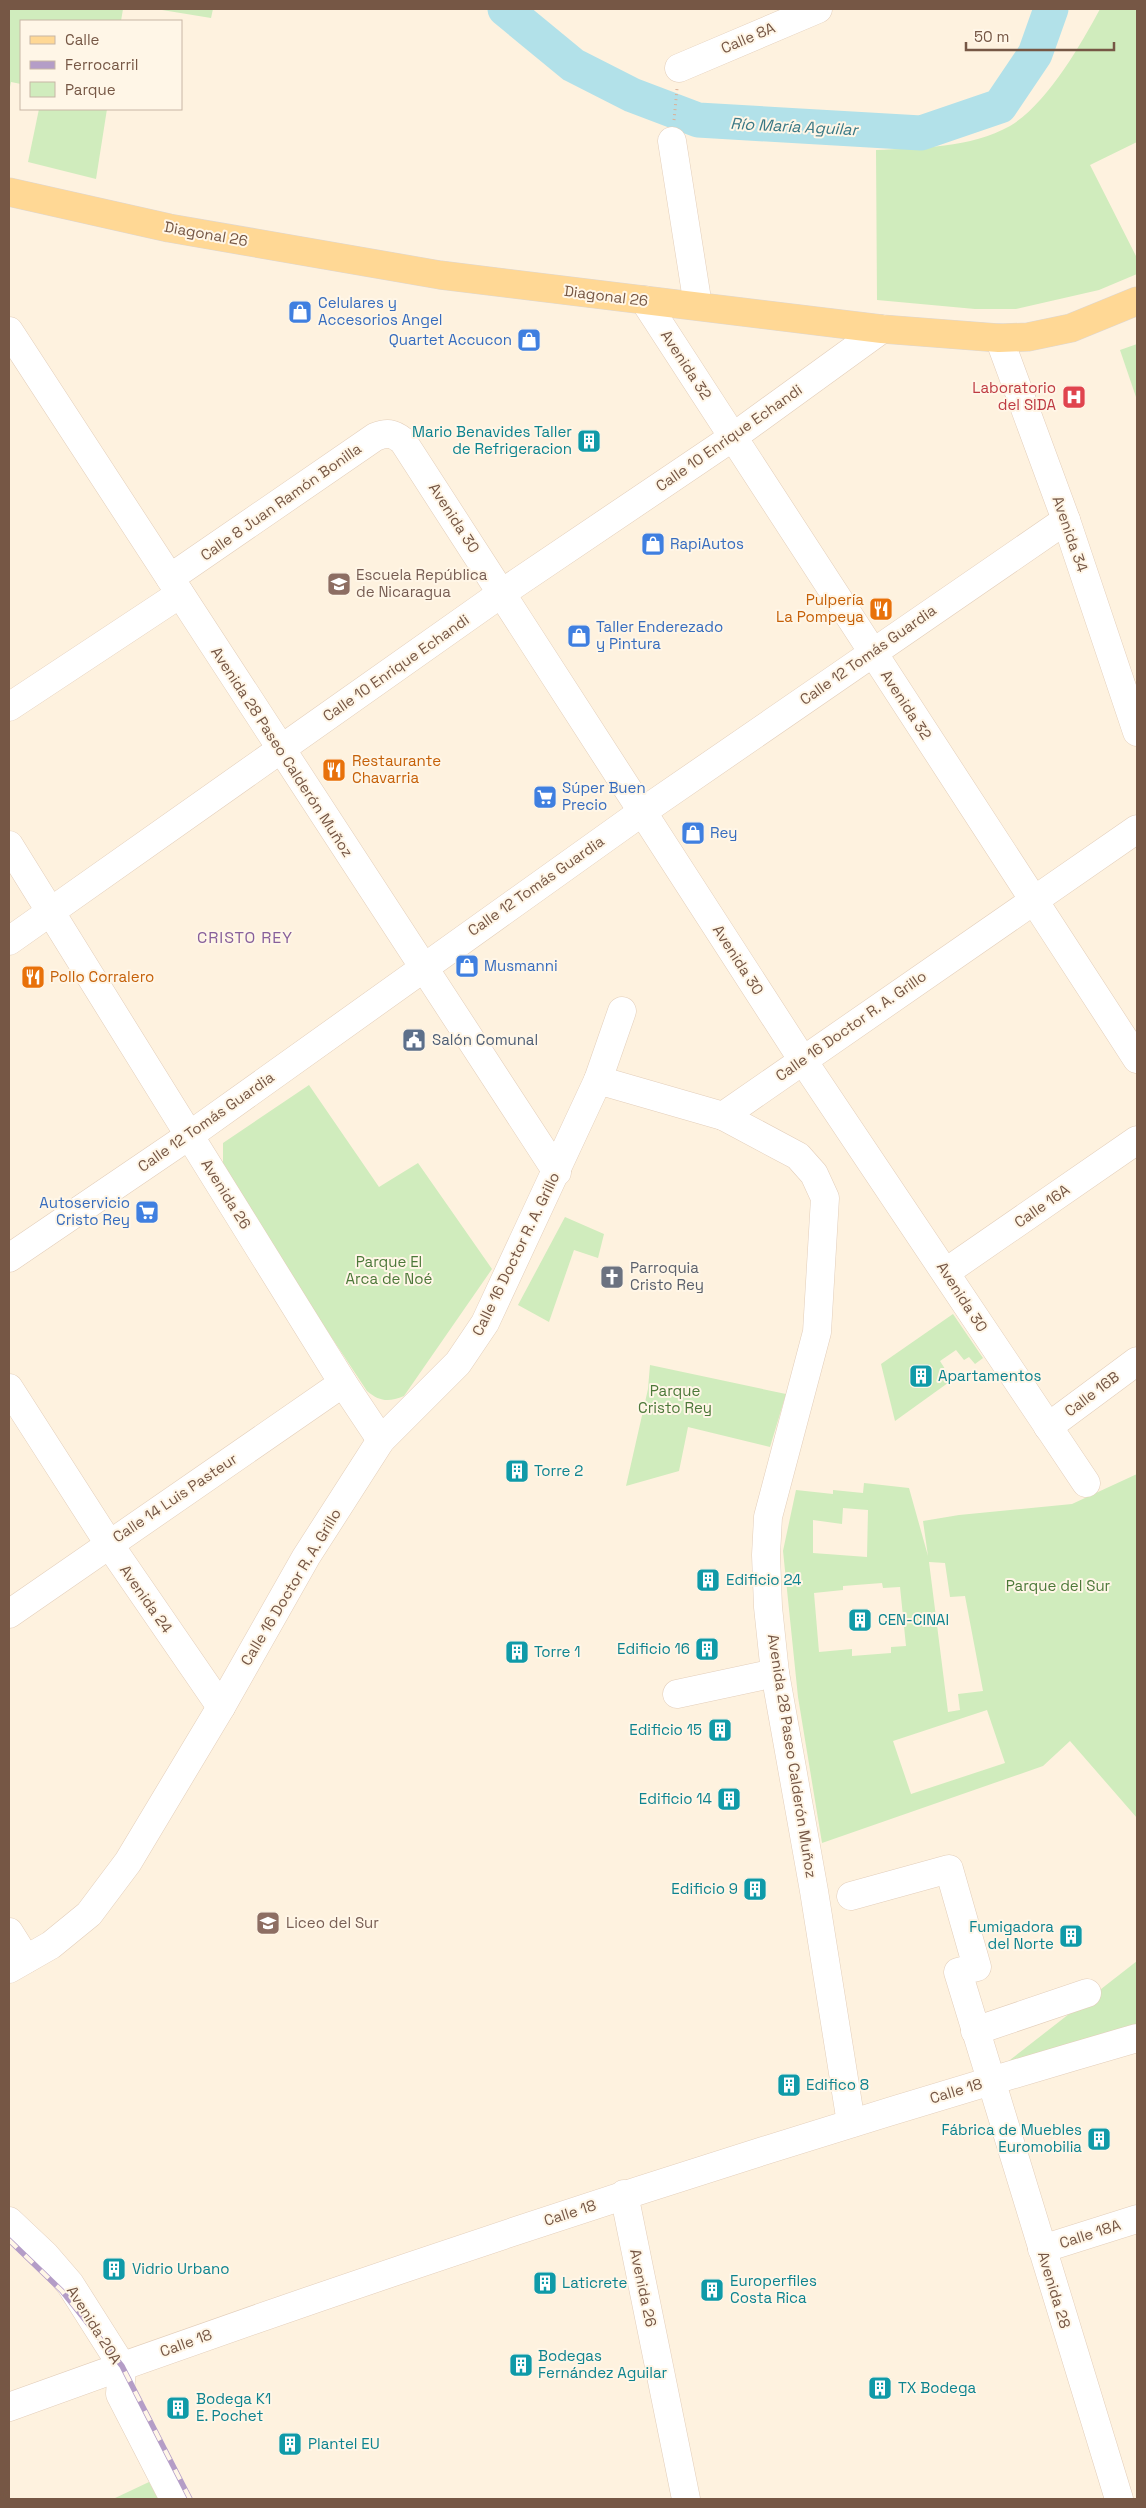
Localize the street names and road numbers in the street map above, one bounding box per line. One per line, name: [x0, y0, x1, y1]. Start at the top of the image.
street label: Calle 8A: [718, 17, 778, 57]
street label: Diagonal 26: [163, 217, 249, 250]
street label: Diagonal 26: [563, 281, 649, 310]
street label: Avenida 32: [657, 326, 716, 403]
street label: Calle 10 Enrique Echandi: [652, 380, 806, 495]
street label: Calle 8 Juan Ramón Bonilla: [197, 438, 365, 565]
street label: Avenida 30: [425, 479, 484, 556]
street label: Avenida 34: [1049, 493, 1092, 574]
street label: Calle 12 Tomás Guardia: [796, 600, 940, 709]
street label: Calle 10 Enrique Echandi: [319, 610, 473, 725]
street label: Avenida 28 Paseo Calderón Muñoz: [207, 643, 358, 860]
street label: Avenida 32: [877, 666, 936, 743]
street label: Calle 12 Tomás Guardia: [464, 831, 608, 940]
street label: Avenida 30: [709, 921, 768, 998]
street label: Calle 16 Doctor R. A. Grillo: [772, 966, 930, 1085]
street label: Calle 12 Tomás Guardia: [134, 1067, 278, 1176]
street label: Avenida 26: [197, 1155, 255, 1232]
street label: Calle 16 Doctor R. A. Grillo: [468, 1169, 564, 1339]
street label: Calle 16A: [1010, 1179, 1074, 1232]
street label: Avenida 30: [933, 1258, 992, 1335]
street label: Calle 16B: [1061, 1367, 1123, 1420]
street label: Calle 14 Luis Pasteur: [109, 1449, 241, 1546]
street label: Calle 16 Doctor R. A. Grillo: [236, 1505, 345, 1669]
street label: Avenida 24: [116, 1561, 177, 1636]
street label: Avenida 28 Paseo Calderón Muñoz: [764, 1633, 821, 1879]
street label: Calle 18: [927, 2074, 984, 2107]
street label: Calle 18: [541, 2195, 598, 2230]
street label: Calle 18A: [1057, 2215, 1123, 2252]
street label: Avenida 26: [626, 2247, 661, 2329]
street label: Avenida 28: [1034, 2249, 1075, 2331]
street label: Avenida 20A: [63, 2282, 126, 2368]
street label: Calle 18: [157, 2324, 214, 2361]

